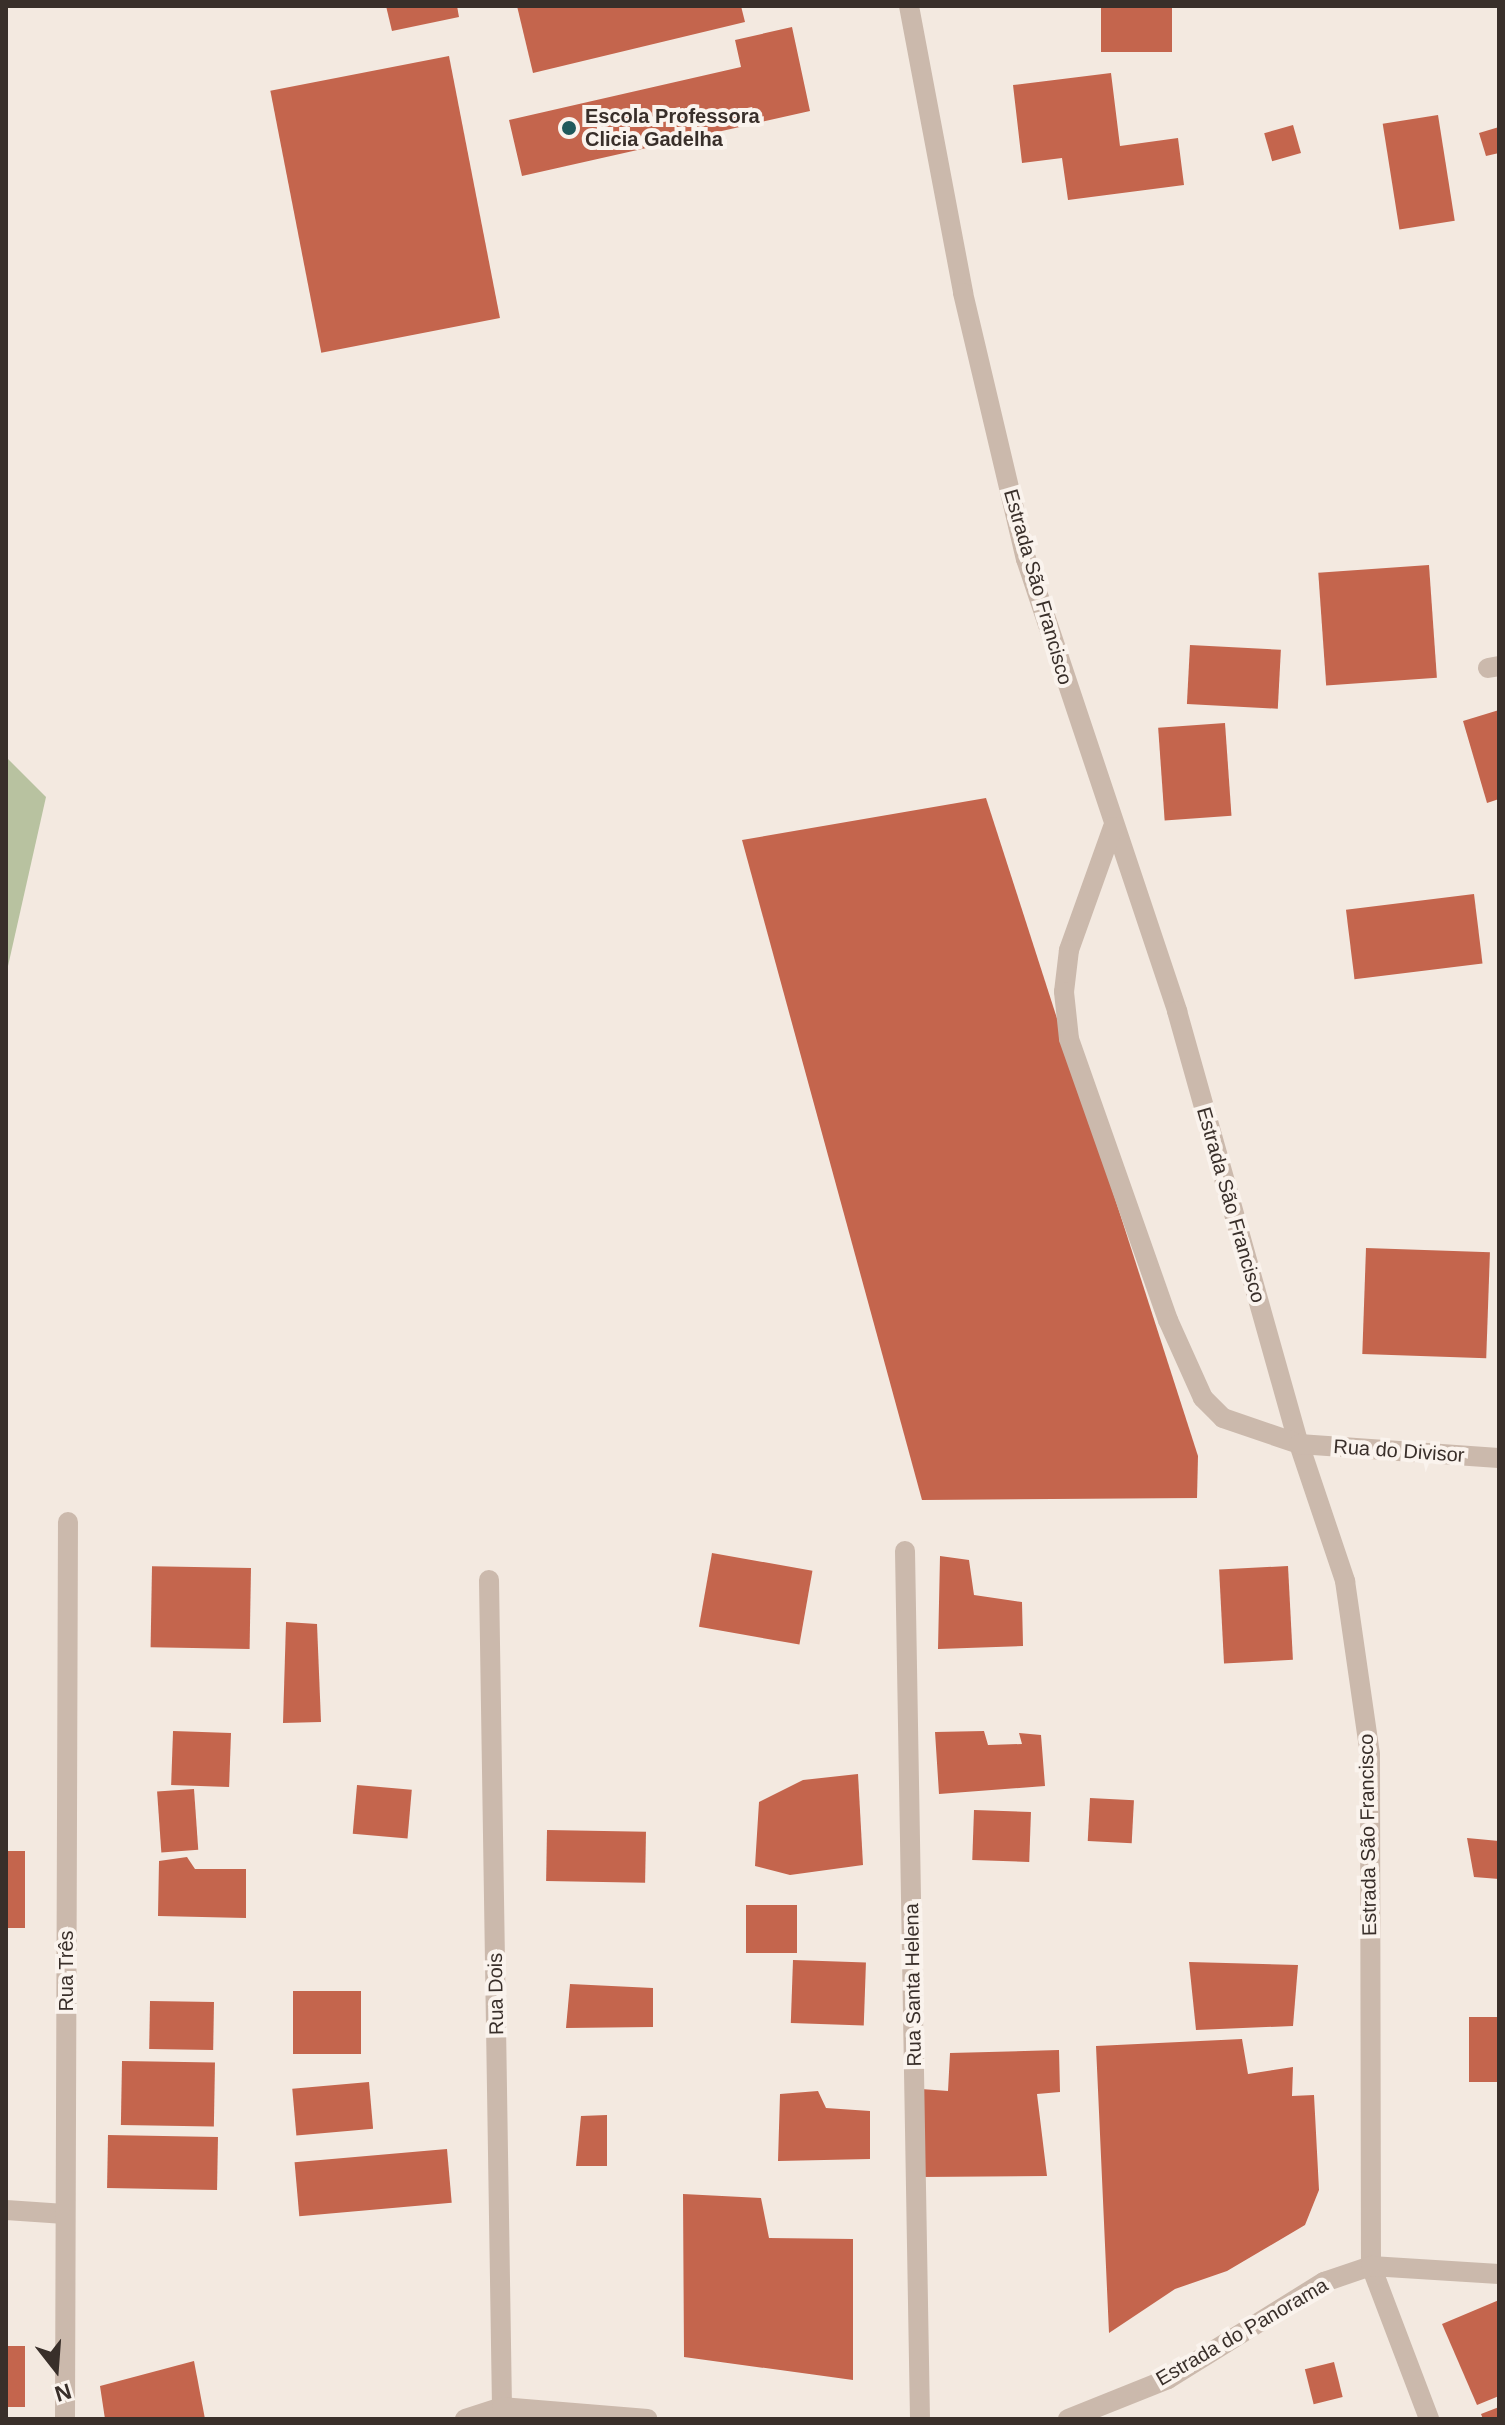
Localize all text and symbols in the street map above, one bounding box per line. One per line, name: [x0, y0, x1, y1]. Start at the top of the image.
place label: Escola Professora Clicia Gadelha: [585, 104, 760, 151]
marker: Escola Professora Clicia Gadelha: [560, 119, 578, 137]
street label: Estrada São Francisco: [999, 486, 1077, 688]
street label: Estrada São Francisco: [1192, 1104, 1270, 1306]
street label: Rua do Divisor: [1333, 1434, 1465, 1468]
street label: Estrada São Francisco: [1354, 1734, 1382, 1936]
street label: Rua Santa Helena: [900, 1903, 926, 2067]
street label: Rua Três: [54, 1930, 78, 2012]
street label: Rua Dois: [483, 1953, 509, 2035]
street label: Estrada do Panorama: [1152, 2273, 1332, 2391]
north arrow: [16, 2329, 96, 2409]
text: N: [52, 2378, 74, 2407]

